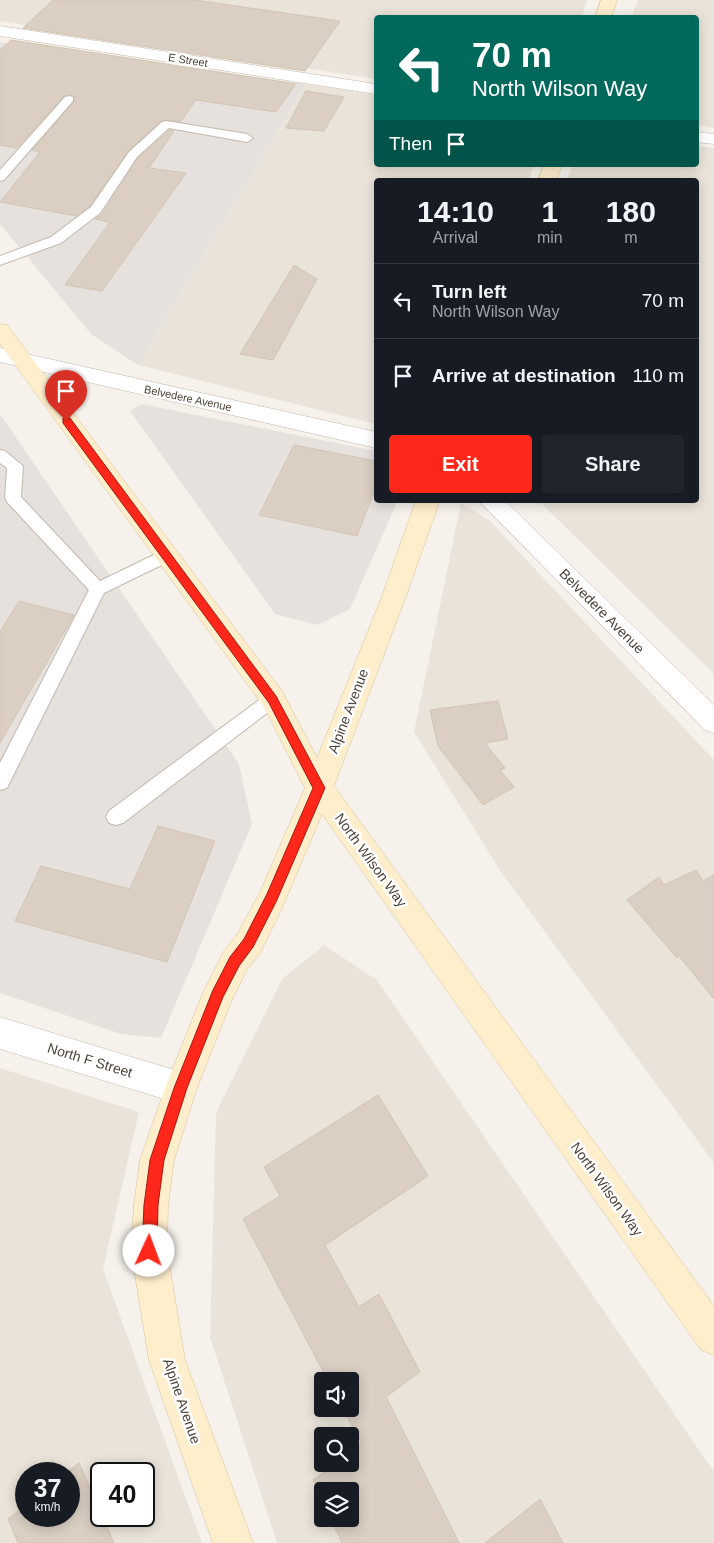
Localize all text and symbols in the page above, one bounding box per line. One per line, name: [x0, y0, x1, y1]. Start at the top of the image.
icon: left: [389, 35, 454, 100]
text: 70 m: [472, 35, 552, 74]
street label: E Street: [167, 51, 209, 69]
text: North Wilson Way: [472, 76, 647, 101]
icon: arrive: [442, 130, 470, 158]
text: Then: [389, 133, 432, 154]
text: 14:10: [417, 195, 494, 228]
text: 1: [541, 195, 558, 228]
text: 180: [606, 195, 656, 228]
text: Arrival: [433, 229, 478, 246]
text: min: [537, 229, 563, 246]
text: m: [624, 229, 637, 246]
text: Turn left: [432, 281, 507, 302]
icon: left: [389, 287, 417, 315]
text: 70 m: [642, 290, 684, 311]
text: North Wilson Way: [432, 303, 559, 320]
icon: arrive: [389, 362, 417, 390]
text: Arrive at destination: [432, 365, 616, 386]
text: 110 m: [633, 365, 684, 386]
pin: [45, 370, 87, 421]
icon: arrive: [52, 377, 80, 405]
street label: Belvedere Avenue: [143, 383, 233, 413]
button: Exit: [389, 435, 532, 493]
button: Share: [542, 435, 684, 493]
street label: Belvedere Avenue: [556, 565, 648, 657]
street label: Alpine Avenue: [325, 666, 372, 756]
street label: North Wilson Way: [332, 810, 410, 910]
street label: North F Street: [46, 1039, 134, 1081]
street label: North Wilson Way: [568, 1139, 646, 1239]
position arrow: [122, 1224, 174, 1276]
street label: Alpine Avenue: [160, 1356, 204, 1446]
map controls: [314, 1372, 359, 1527]
button: sound: [314, 1372, 359, 1417]
button: search: [314, 1427, 359, 1472]
speed limit sign: 40: [90, 1462, 155, 1527]
text: 37: [34, 1474, 61, 1502]
button: layers: [314, 1482, 359, 1527]
text: km/h: [34, 1500, 61, 1514]

